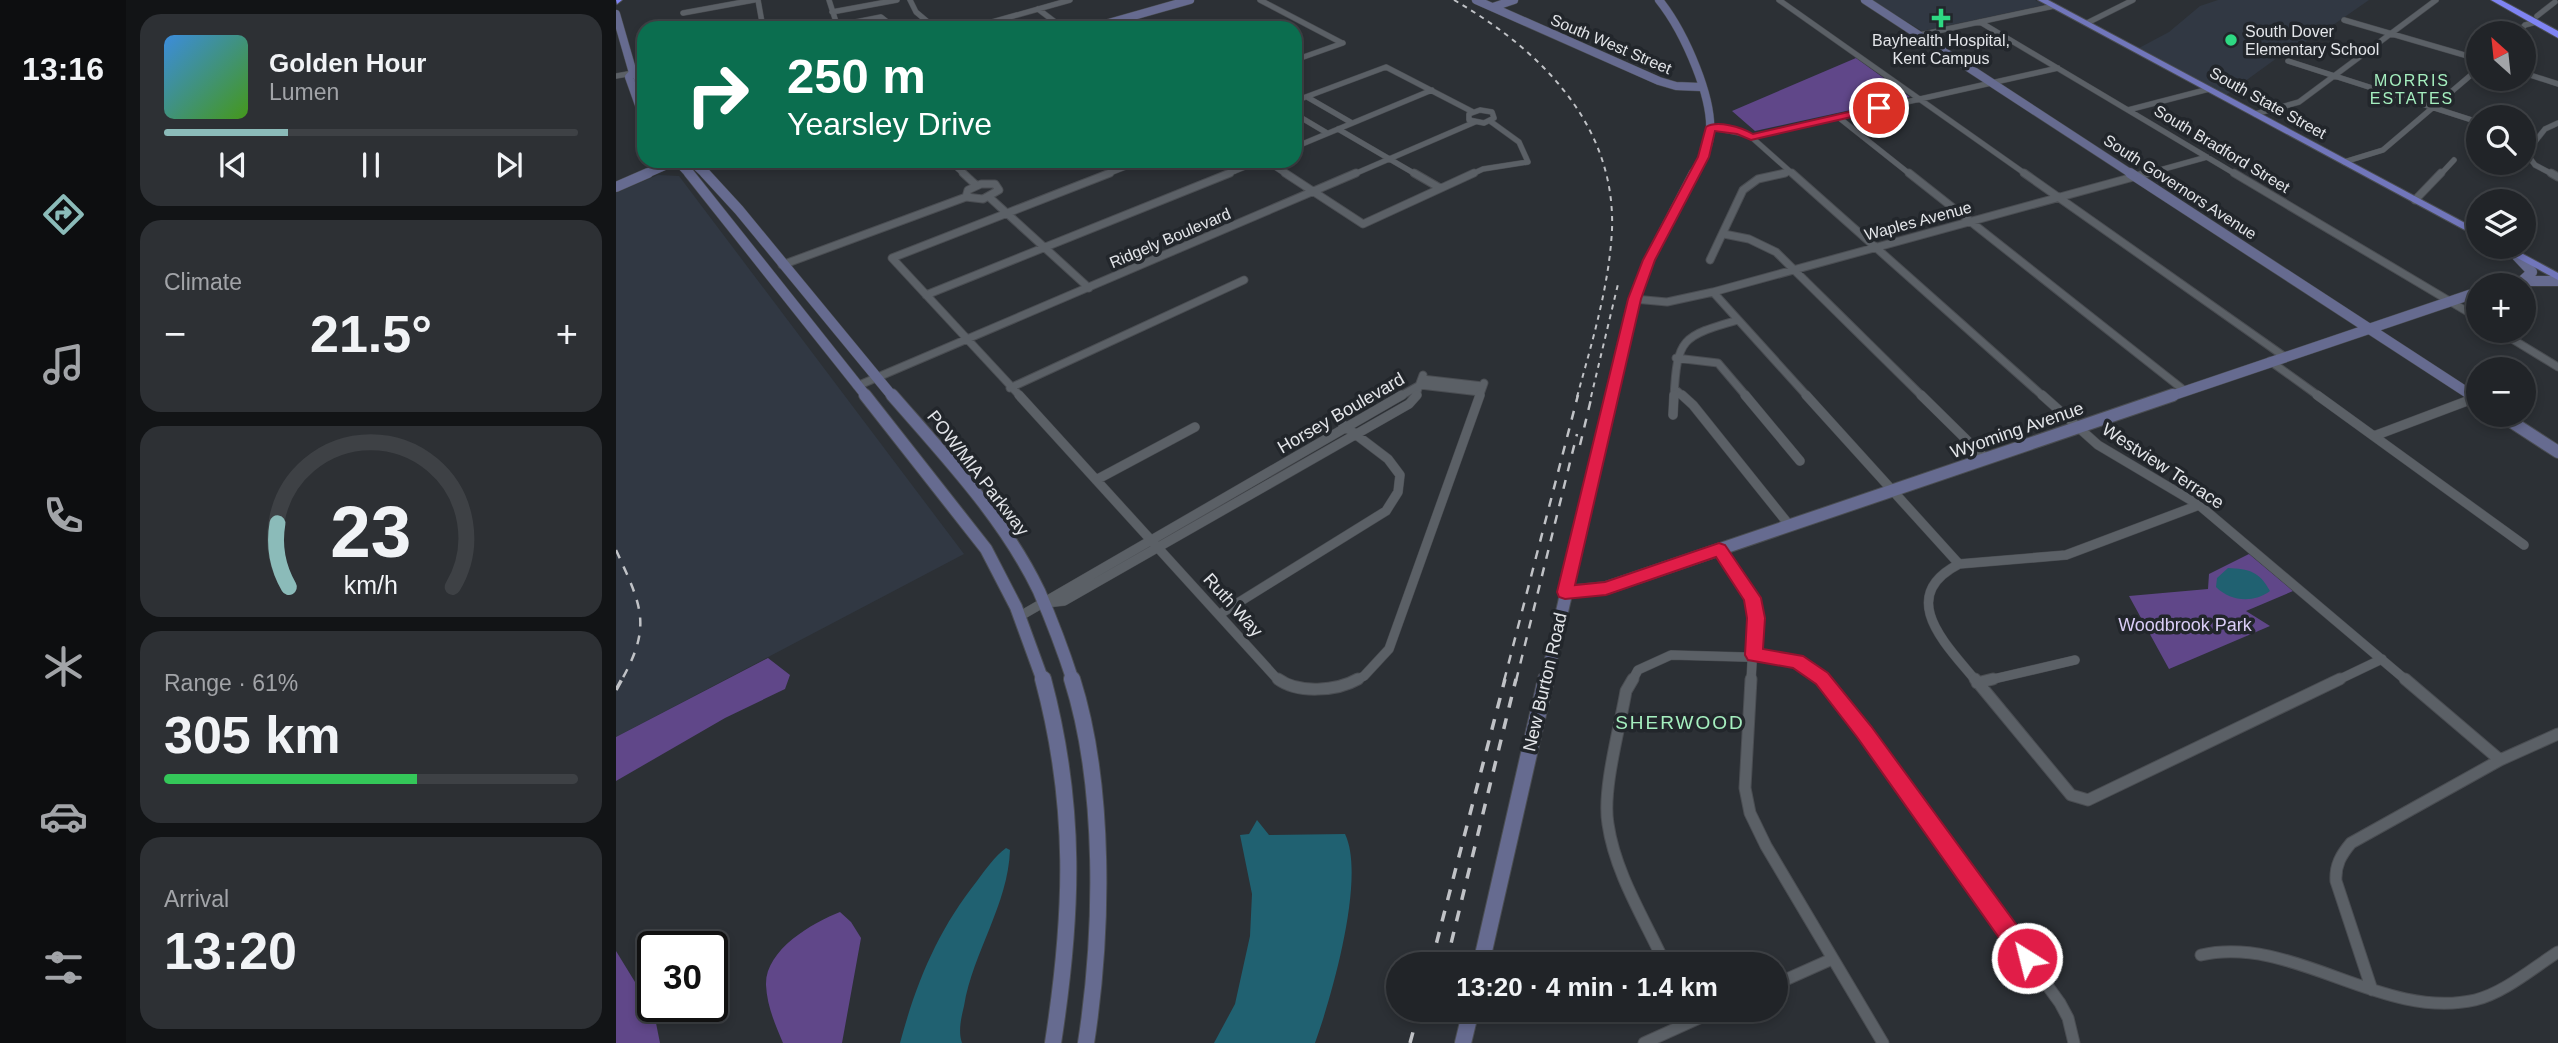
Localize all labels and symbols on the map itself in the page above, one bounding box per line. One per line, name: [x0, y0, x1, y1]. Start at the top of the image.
marker: Bayhealth Hospital, Kent Campus: [1931, 8, 1951, 28]
street label: South West Street: [1548, 11, 1674, 77]
north arrow: [2466, 21, 2536, 91]
place label: South Dover Elementary School: [2245, 23, 2379, 58]
place label: Bayhealth Hospital, Kent Campus: [1872, 32, 2010, 67]
marker: South Dover Elementary School: [2223, 32, 2239, 48]
street label: South State Street: [2207, 64, 2330, 142]
district label: MORRIS ESTATES: [2370, 72, 2454, 107]
pin: [1849, 78, 1909, 138]
street label: South Bradford Street: [2151, 102, 2293, 196]
street label: South Governors Avenue: [2101, 131, 2260, 243]
street label: Waples Avenue: [1863, 198, 1974, 243]
street label: Ridgely Boulevard: [1107, 205, 1233, 271]
street label: Horsey Boulevard: [1274, 369, 1408, 457]
street label: Wyoming Avenue: [1948, 398, 2086, 462]
street label: POW/MIA Parkway: [923, 407, 1033, 539]
street label: Westview Terrace: [2098, 419, 2228, 513]
street label: Ruth Way: [1199, 569, 1267, 641]
street label: New Burton Road: [1519, 611, 1571, 753]
park label: Woodbrook Park: [2118, 615, 2253, 635]
district label: SHERWOOD: [1615, 712, 1745, 733]
position arrow: [1990, 921, 2064, 995]
speed limit sign: 30: [637, 931, 728, 1022]

